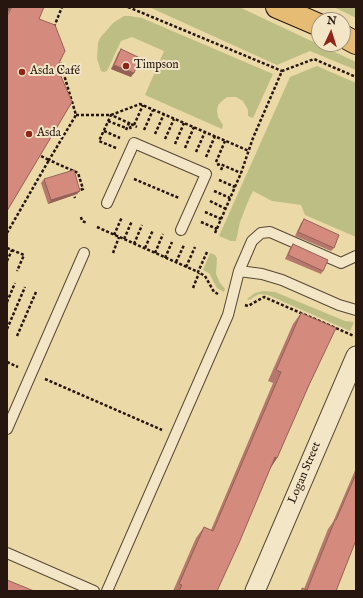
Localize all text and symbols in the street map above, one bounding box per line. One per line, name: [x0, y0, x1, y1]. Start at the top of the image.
north arrow: [311, 12, 351, 52]
text: N: [327, 14, 337, 28]
place label: Timpson: [134, 59, 179, 73]
marker: Timpson: [121, 61, 131, 71]
place label: Asda Café: [30, 65, 80, 79]
marker: Asda Café: [17, 67, 27, 77]
place label: Asda: [37, 127, 61, 141]
marker: Asda: [24, 129, 34, 139]
street label: Logan Street: [286, 440, 324, 506]

